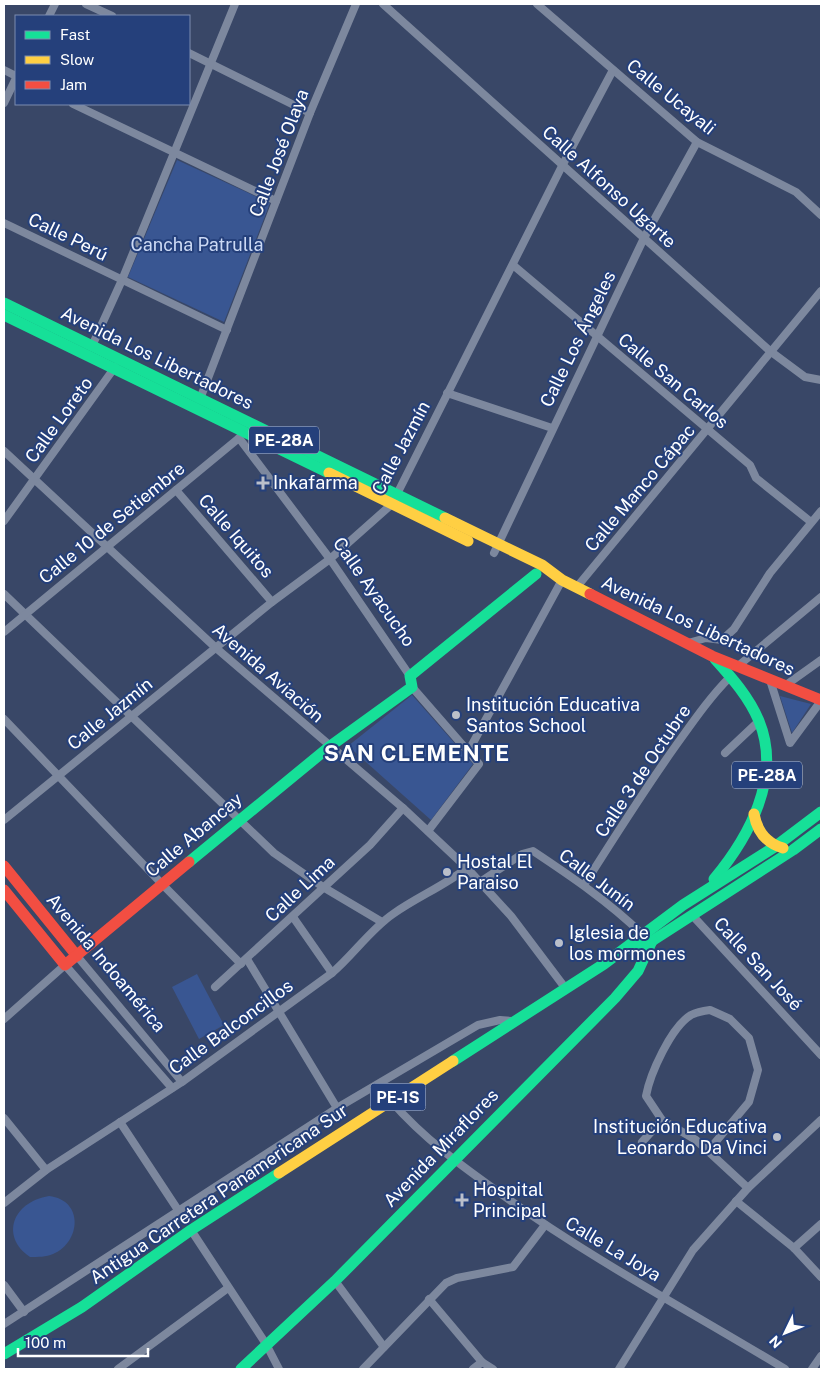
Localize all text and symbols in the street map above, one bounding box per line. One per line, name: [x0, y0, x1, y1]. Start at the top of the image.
legend: [15, 15, 190, 105]
text: Fast: [60, 26, 90, 43]
text: Slow: [60, 51, 95, 68]
street label: Calle Ucayali: [623, 54, 720, 139]
text: Jam: [60, 76, 87, 93]
street label: Calle José Olaya: [245, 86, 313, 220]
street label: Calle Alfonso Ugarte: [538, 121, 680, 252]
street label: Calle Perú: [25, 208, 111, 265]
park label: Cancha Patrulla: [131, 234, 263, 255]
street label: Calle Los Ángeles: [535, 267, 620, 410]
street label: Avenida Los Libertadores: [58, 302, 257, 413]
street label: Calle San Carlos: [614, 329, 733, 433]
street label: Calle Loreto: [21, 373, 97, 467]
street label: Calle Jazmín: [367, 397, 434, 498]
street label: Calle Manco Cápac: [580, 420, 699, 556]
road number: PE-28A: [249, 426, 319, 454]
street label: Calle 10 de Setiembre: [35, 457, 189, 588]
place label: Inkafarma: [273, 472, 358, 493]
marker: Inkafarma: [257, 477, 269, 489]
street label: Calle Iquitos: [194, 490, 278, 582]
street label: Calle Ayacucho: [329, 533, 420, 650]
street label: Avenida Los Libertadores: [598, 571, 798, 680]
street label: Avenida Aviación: [208, 619, 328, 727]
street label: Calle Jazmín: [63, 673, 156, 754]
place label: Institución Educativa Santos School: [466, 694, 640, 736]
street label: Calle 3 de Octubre: [590, 700, 695, 841]
marker: Institución Educativa Santos School: [450, 709, 462, 721]
district label: SAN CLEMENTE: [324, 740, 510, 766]
road number: PE-28A: [732, 762, 802, 788]
street label: Calle Abancay: [141, 788, 246, 881]
street label: Calle Junín: [555, 844, 639, 915]
street label: Calle Lima: [261, 851, 339, 926]
place label: Hostal El Paraiso: [457, 851, 533, 893]
marker: Hostal El Paraiso: [441, 866, 453, 878]
street label: Avenida Indoamérica: [42, 889, 170, 1036]
street label: Calle San José: [710, 913, 807, 1015]
place label: Iglesia de los mormones: [569, 922, 686, 964]
marker: Iglesia de los mormones: [553, 937, 565, 949]
street label: Calle Balconcillos: [165, 975, 297, 1079]
road number: PE-1S: [370, 1084, 426, 1110]
street label: Avenida Miraflores: [379, 1084, 502, 1211]
street label: Antigua Carretera Panamericana Sur: [86, 1099, 352, 1288]
place label: Institución Educativa Leonardo Da Vinci: [593, 1116, 767, 1158]
marker: Institución Educativa Leonardo Da Vinci: [771, 1131, 783, 1143]
place label: Hospital Principal: [473, 1179, 547, 1221]
marker: Hospital Principal: [455, 1193, 469, 1207]
street label: Calle La Joya: [562, 1212, 665, 1285]
north arrow: [760, 1308, 810, 1358]
scale bar: [18, 1326, 148, 1358]
text: N: [766, 1332, 785, 1351]
text: 100 m: [25, 1334, 66, 1351]

